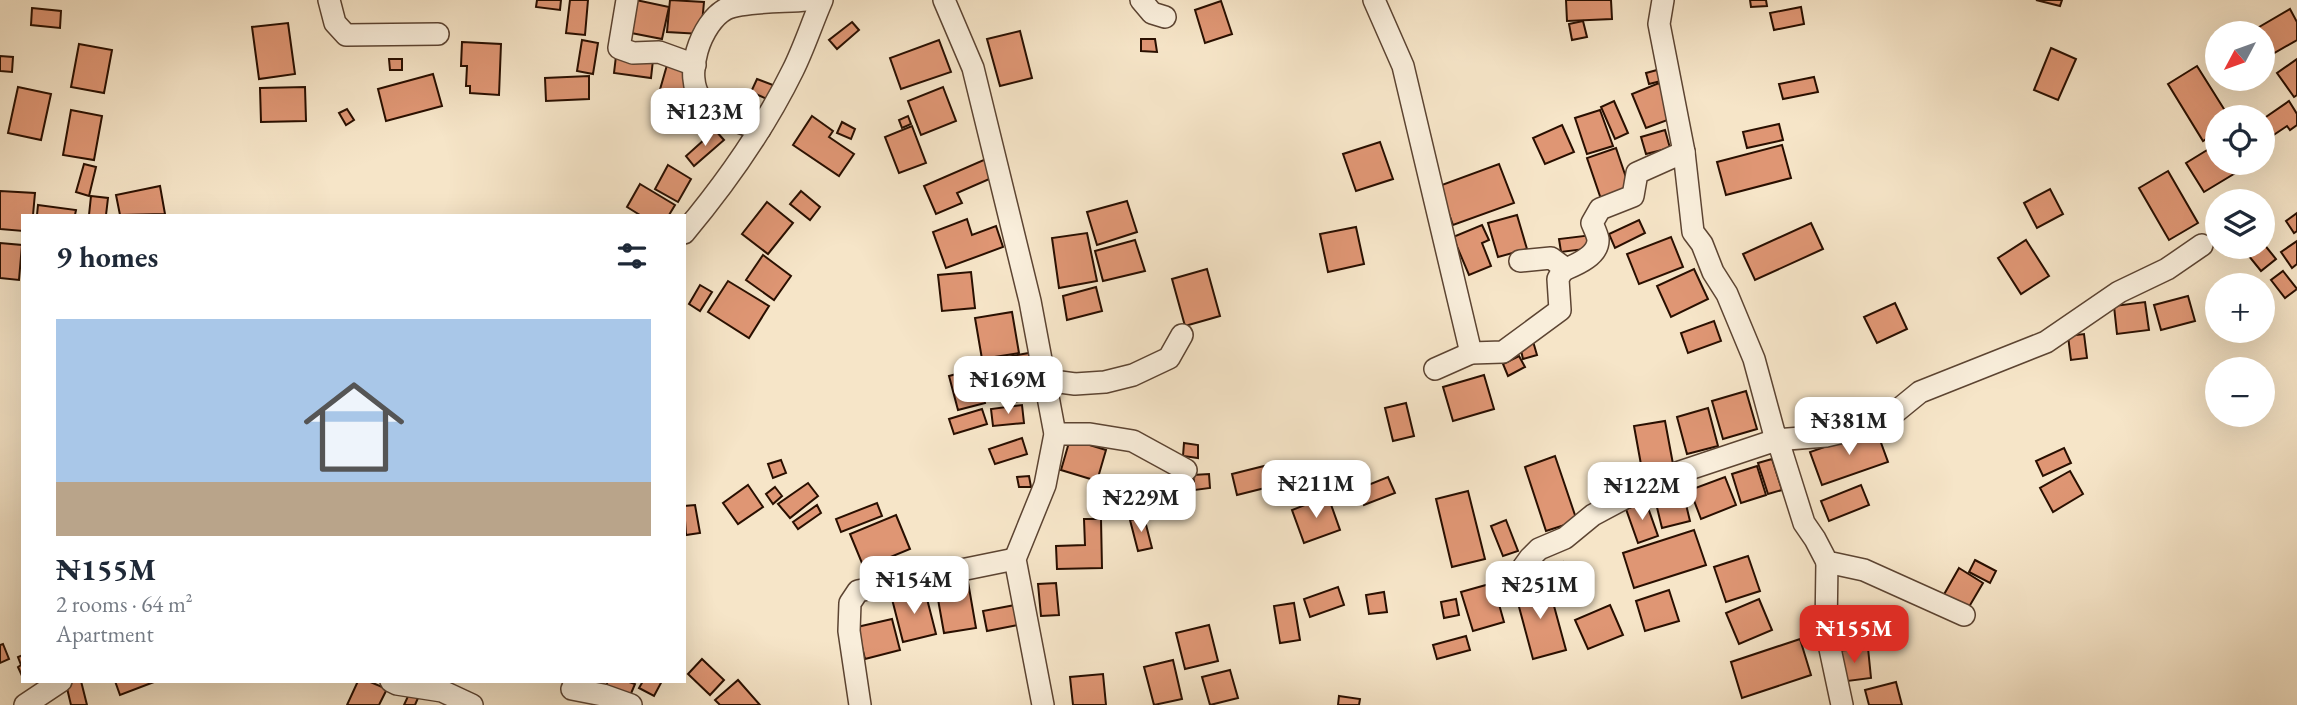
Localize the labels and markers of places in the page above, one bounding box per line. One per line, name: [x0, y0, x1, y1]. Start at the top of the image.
pin: ₦123M: [656, 88, 754, 148]
pin: ₦169M: [959, 356, 1057, 416]
pin: ₦381M: [1800, 398, 1898, 457]
pin: ₦211M: [1267, 461, 1365, 520]
pin: ₦122M: [1593, 462, 1691, 522]
pin: ₦229M: [1092, 475, 1190, 534]
pin: ₦154M: [865, 556, 963, 616]
pin: ₦251M: [1491, 562, 1589, 621]
pin: ₦155M: [1805, 606, 1903, 665]

